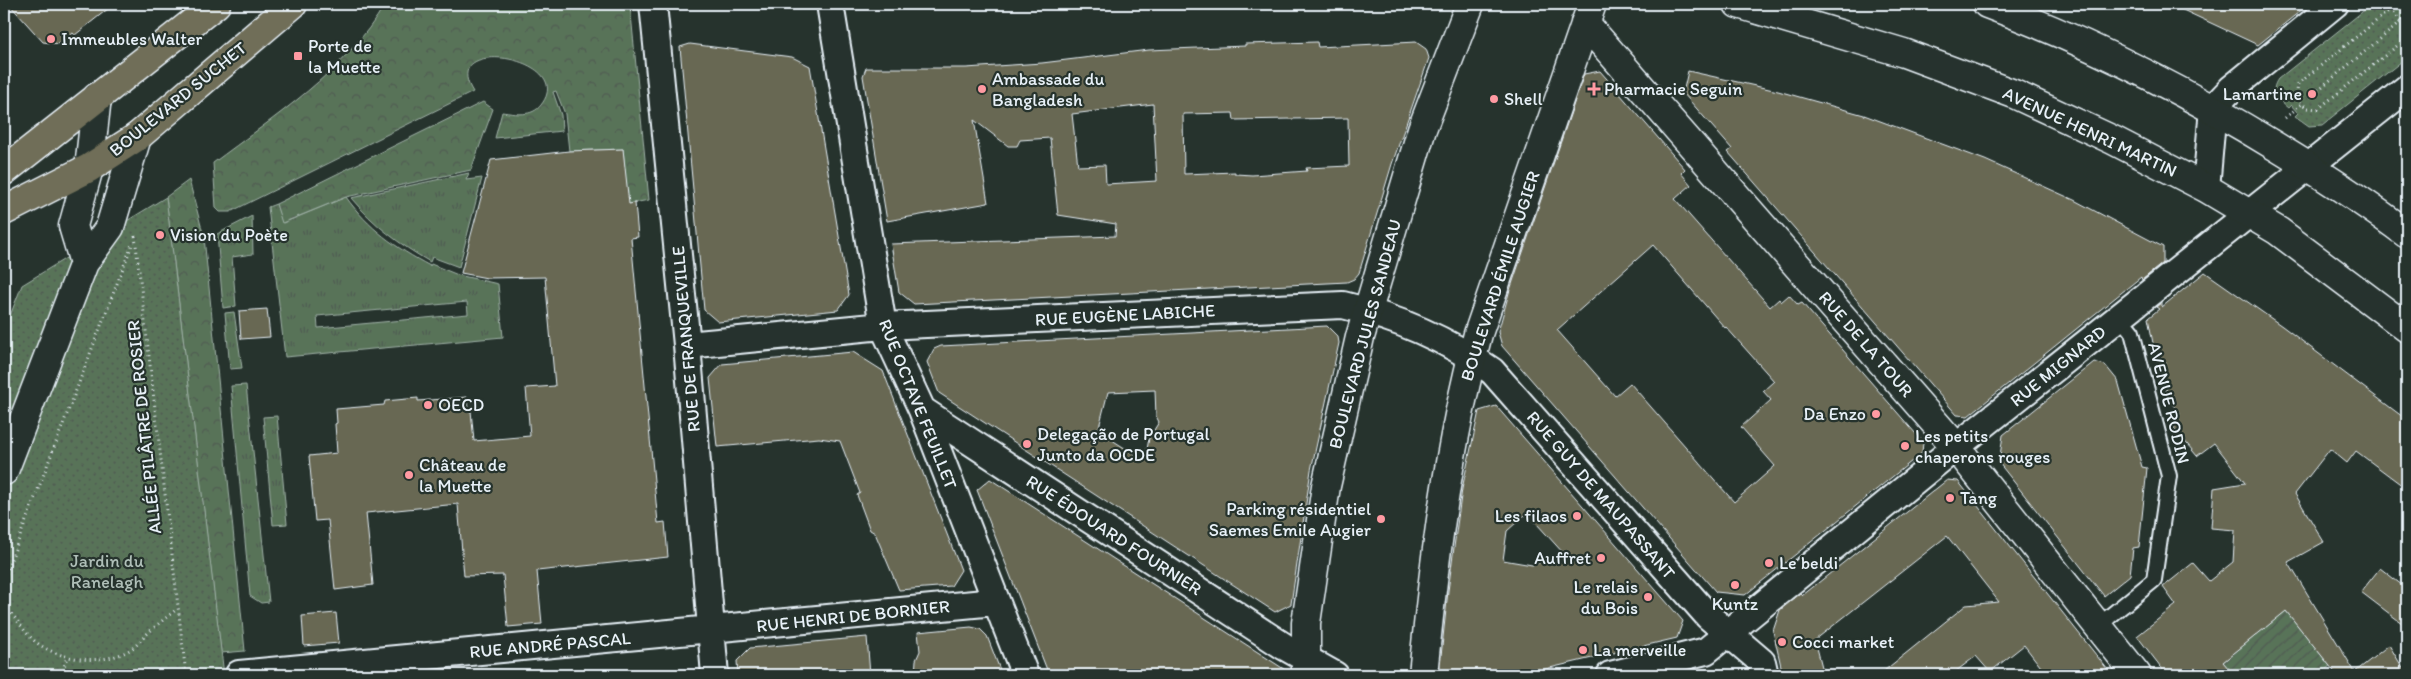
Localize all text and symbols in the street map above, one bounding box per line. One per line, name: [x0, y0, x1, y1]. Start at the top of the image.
place label: Immeubles Walter: [61, 28, 203, 50]
marker: Immeubles Walter: [45, 33, 57, 45]
place label: Porte de la Muette: [308, 35, 381, 78]
street label: BOULEVARD SUCHET: [105, 37, 251, 161]
marker: Porte de la Muette: [292, 50, 304, 62]
place label: Ambassade du Bangladesh: [992, 68, 1105, 111]
place label: Pharmacie Seguin: [1604, 78, 1742, 100]
street label: AVENUE HENRI MARTIN: [1999, 82, 2181, 182]
marker: Ambassade du Bangladesh: [976, 83, 988, 95]
marker: Pharmacie Seguin: [1588, 83, 1600, 95]
place label: Lamartine: [2223, 83, 2302, 105]
place label: Shell: [1504, 88, 1543, 110]
marker: Lamartine: [2306, 88, 2318, 100]
marker: Shell: [1488, 93, 1500, 105]
street label: BOULEVARD ÉMILE AUGIER: [1456, 168, 1544, 384]
street label: BOULEVARD JULES SANDEAU: [1324, 217, 1406, 451]
place label: Vision du Poète: [170, 224, 288, 246]
marker: Vision du Poète: [154, 229, 166, 241]
street label: RUE DE FRANQUEVILLE: [667, 245, 705, 433]
street label: RUE DE LA TOUR: [1814, 287, 1918, 401]
street label: RUE EUGÈNE LABICHE: [1034, 299, 1216, 331]
street label: RUE OCTAVE FEUILLET: [874, 316, 962, 492]
street label: ALLÉE PILÂTRE DE ROSIER: [122, 319, 166, 535]
street label: RUE MIGNARD: [2005, 320, 2111, 411]
street label: AVENUE RODIN: [2143, 340, 2195, 466]
place label: OECD: [438, 394, 484, 416]
marker: OECD: [422, 399, 434, 411]
place label: Da Enzo: [1803, 403, 1866, 425]
street label: RUE GUY DE MAUPASSANT: [1522, 406, 1680, 584]
marker: Da Enzo: [1870, 408, 1882, 420]
place label: Delegação de Portugal Junto da OCDE: [1037, 423, 1210, 466]
place label: Les petits chaperons rouges: [1915, 425, 2050, 468]
marker: Delegação de Portugal Junto da OCDE: [1021, 438, 1033, 450]
marker: Les petits chaperons rouges: [1899, 440, 1911, 452]
place label: Château de la Muette: [419, 454, 506, 497]
marker: Château de la Muette: [403, 469, 415, 481]
street label: RUE ÉDOUARD FOURNIER: [1022, 470, 1206, 600]
place label: Tang: [1960, 487, 1998, 509]
marker: Tang: [1944, 492, 1956, 504]
place label: Parking résidentiel Saemes Emile Augier: [1209, 498, 1372, 541]
place label: Les filaos: [1495, 505, 1567, 527]
marker: Les filaos: [1571, 510, 1583, 522]
marker: Parking résidentiel Saemes Emile Augier: [1375, 513, 1387, 525]
place label: Auffret: [1534, 547, 1591, 569]
park label: Jardin du Ranelagh: [70, 550, 144, 593]
marker: Auffret: [1595, 552, 1607, 564]
place label: Le beldi: [1779, 552, 1838, 574]
marker: Le beldi: [1763, 557, 1775, 569]
place label: Le relais du Bois: [1573, 576, 1638, 619]
marker: Kuntz: [1729, 579, 1741, 591]
marker: Le relais du Bois: [1642, 591, 1654, 603]
place label: Kuntz: [1712, 593, 1759, 615]
street label: RUE HENRI DE BORNIER: [755, 595, 951, 637]
street label: RUE ANDRÉ PASCAL: [469, 627, 631, 663]
place label: Cocci market: [1792, 631, 1894, 653]
marker: Cocci market: [1776, 636, 1788, 648]
place label: La merveille: [1593, 639, 1686, 661]
marker: La merveille: [1577, 644, 1589, 656]

